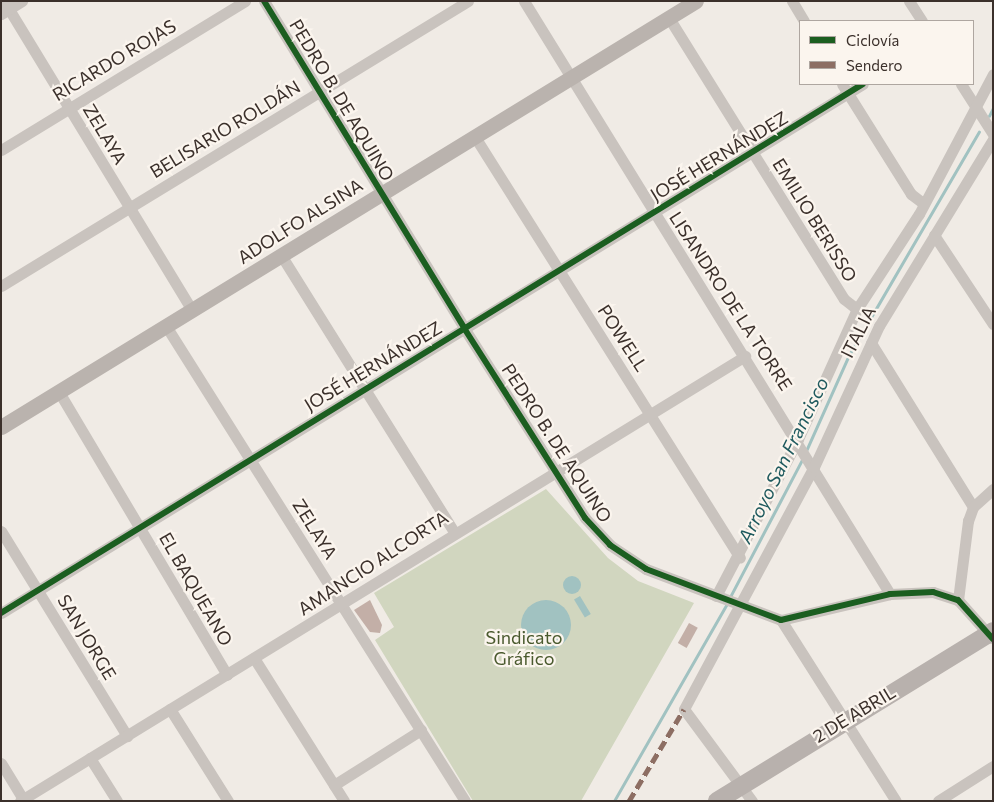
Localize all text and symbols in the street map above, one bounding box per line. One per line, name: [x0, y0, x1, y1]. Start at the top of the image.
street label: RICARDO ROJAS: [48, 15, 180, 105]
street label: PEDRO B. DE AQUINO: [285, 15, 399, 185]
legend: [799, 20, 974, 85]
text: Ciclovía: [846, 31, 899, 49]
text: Sendero: [846, 56, 903, 74]
street label: BELISARIO ROLDÁN: [146, 76, 304, 182]
street label: ZELAYA: [79, 100, 131, 168]
street label: JOSÉ HERNÁNDEZ: [646, 106, 792, 206]
street label: EMILIO BERISSO: [768, 154, 862, 286]
street label: ADOLFO ALSINA: [233, 174, 367, 268]
street label: LISANDRO DE LA TORRE: [665, 207, 797, 395]
street label: POWELL: [593, 301, 653, 375]
street label: ITALIA: [836, 303, 880, 361]
street label: JOSÉ HERNÁNDEZ: [300, 316, 446, 416]
street label: PEDRO B. DE AQUINO: [498, 360, 616, 526]
water label: Arroyo San Francisco: [733, 373, 833, 547]
street label: ZELAYA: [288, 495, 342, 563]
street label: AMANCIO ALCORTA: [294, 506, 452, 620]
street label: EL BAQUEANO: [155, 529, 237, 649]
street label: SAN JORGE: [53, 590, 121, 684]
park label: Sindicato Gráfico: [486, 627, 562, 670]
street label: 2 DE ABRIL: [809, 681, 899, 747]

